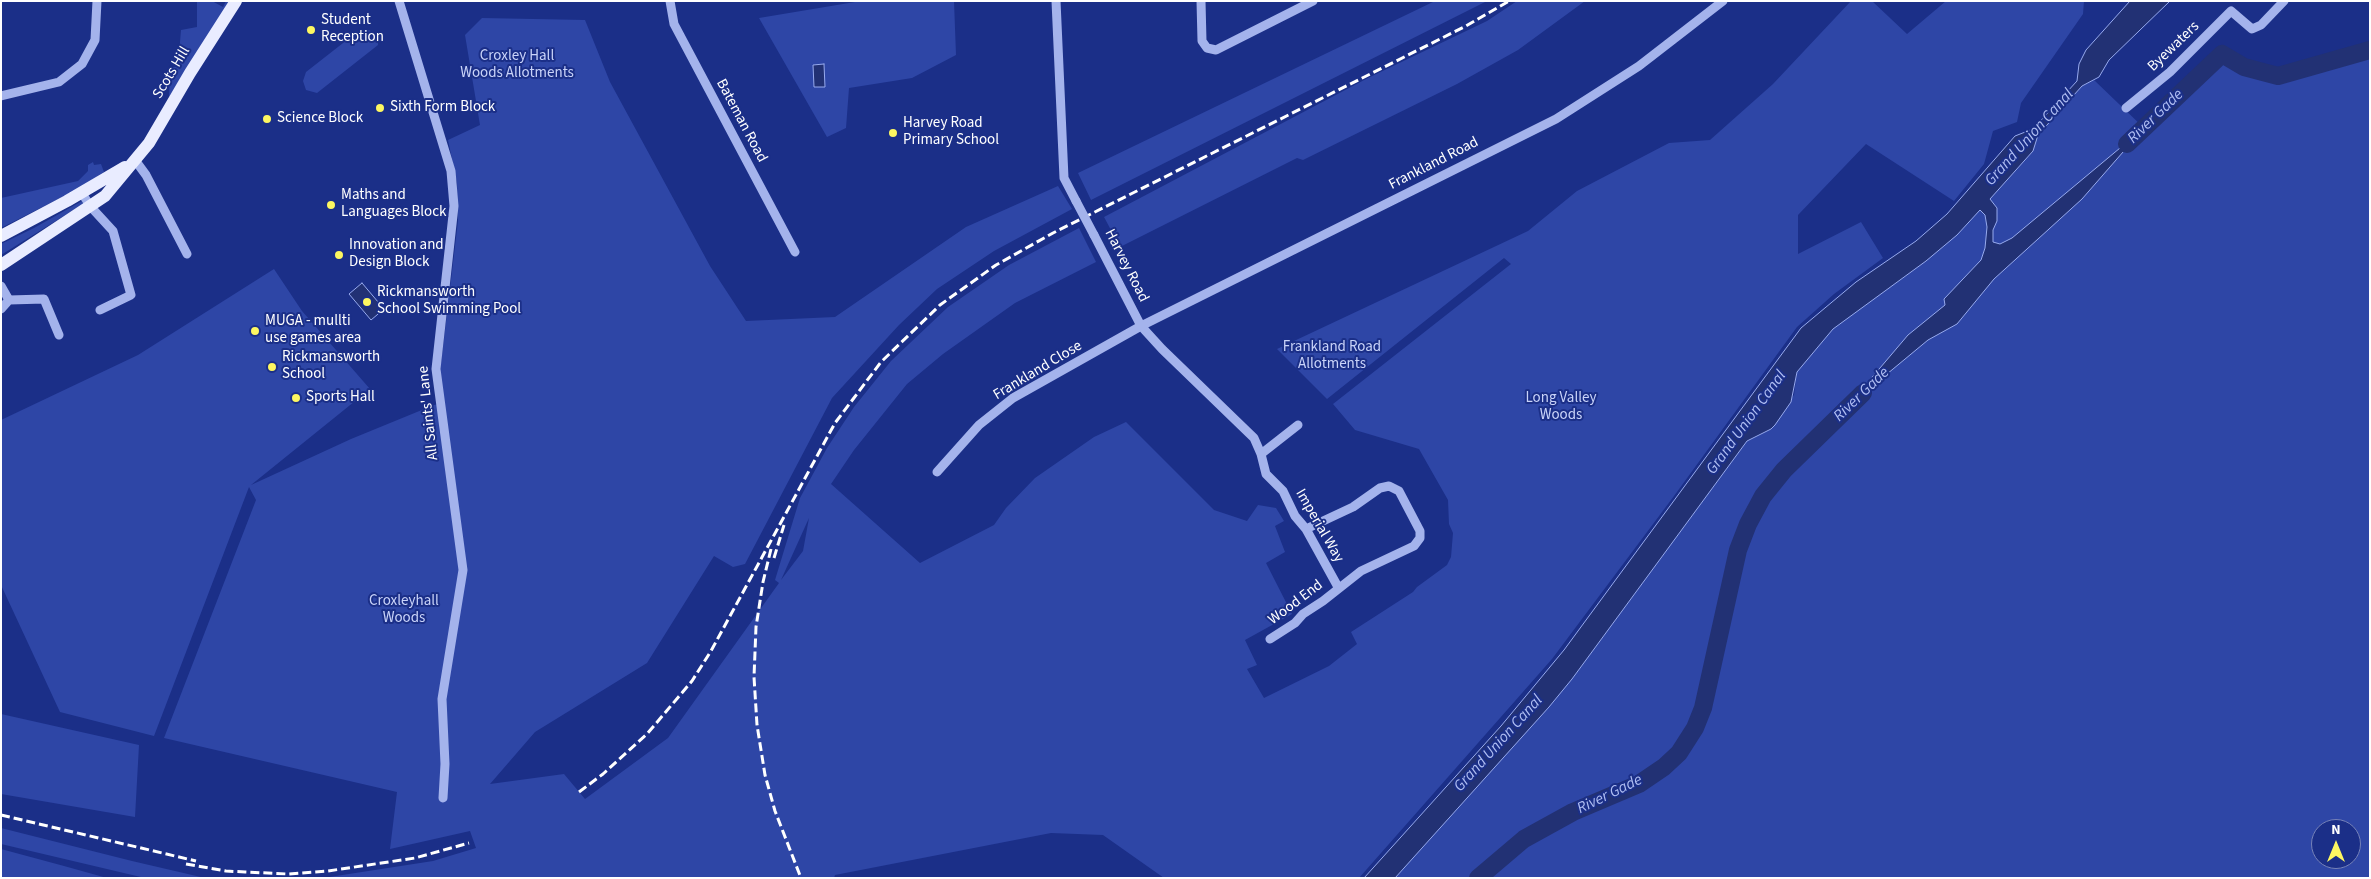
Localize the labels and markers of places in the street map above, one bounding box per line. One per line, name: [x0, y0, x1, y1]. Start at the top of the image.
place label: Student Reception: [321, 12, 384, 47]
marker: Student Reception: [305, 24, 317, 36]
place label: Sixth Form Block: [390, 99, 495, 117]
marker: Sixth Form Block: [374, 102, 386, 114]
place label: Science Block: [277, 110, 363, 128]
marker: Science Block: [261, 113, 273, 125]
place label: Harvey Road Primary School: [903, 115, 999, 150]
marker: Harvey Road Primary School: [887, 127, 899, 139]
place label: Maths and Languages Block: [341, 187, 446, 222]
marker: Maths and Languages Block: [325, 199, 337, 211]
place label: Innovation and Design Block: [349, 237, 444, 272]
marker: Innovation and Design Block: [333, 249, 345, 261]
place label: Rickmansworth School Swimming Pool: [377, 284, 521, 319]
marker: Rickmansworth School Swimming Pool: [361, 296, 373, 308]
place label: MUGA - mullti use games area: [265, 313, 361, 348]
marker: MUGA - mullti use games area: [249, 325, 261, 337]
place label: Rickmansworth School: [282, 349, 380, 384]
marker: Rickmansworth School: [266, 361, 278, 373]
place label: Sports Hall: [306, 389, 375, 407]
marker: Sports Hall: [290, 392, 302, 404]

